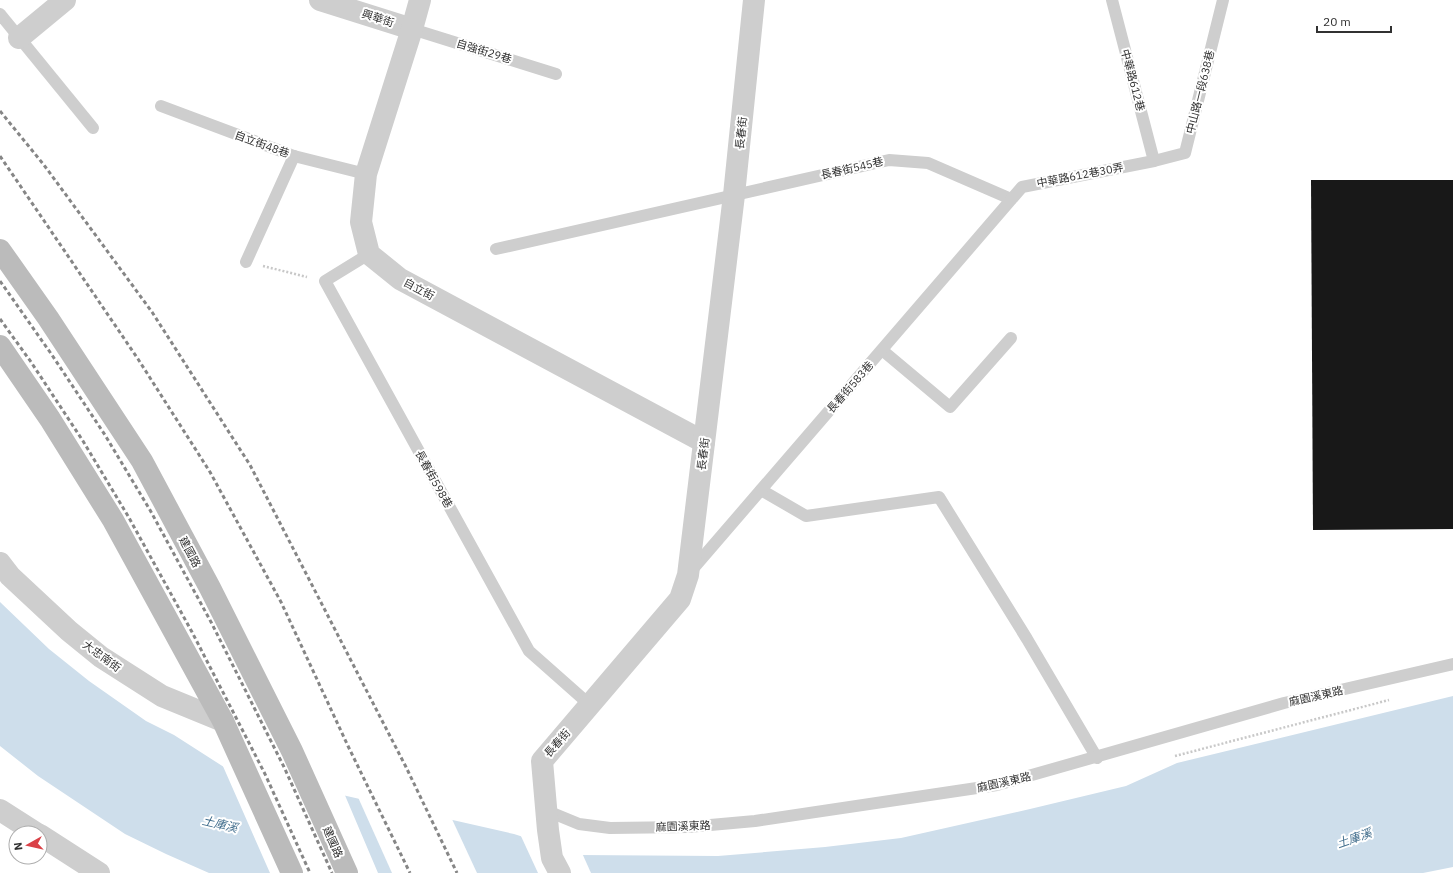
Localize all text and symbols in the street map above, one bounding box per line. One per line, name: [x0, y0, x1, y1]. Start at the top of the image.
street label: 興華街: [360, 6, 396, 30]
scale bar: [1317, 8, 1391, 34]
text: 20 m: [1323, 14, 1351, 29]
street label: 自強街29巷: [455, 36, 513, 66]
street label: 中華路612巷: [1118, 47, 1148, 113]
street label: 中山路一段638巷: [1183, 49, 1217, 135]
street label: 長春街: [732, 116, 750, 150]
street label: 自立街48巷: [233, 128, 291, 160]
street label: 長春街545巷: [819, 154, 885, 182]
street label: 中華路612巷30弄: [1035, 160, 1125, 190]
street label: 自立街: [401, 275, 437, 303]
street label: 長春街583巷: [824, 358, 876, 416]
street label: 長春街: [694, 437, 712, 471]
street label: 長春街598巷: [412, 448, 456, 510]
street label: 建國路: [176, 534, 204, 570]
street label: 大忠南街: [80, 637, 124, 675]
street label: 麻園溪東路: [1288, 683, 1344, 709]
street label: 長春街: [541, 726, 573, 760]
street label: 麻園溪東路: [976, 769, 1032, 795]
water label: 土庫溪: [201, 813, 241, 836]
street label: 麻園溪東路: [655, 818, 711, 834]
street label: 建國路: [320, 824, 346, 860]
water label: 土庫溪: [1335, 824, 1375, 851]
north arrow: [8, 825, 48, 865]
text: N: [11, 841, 26, 851]

